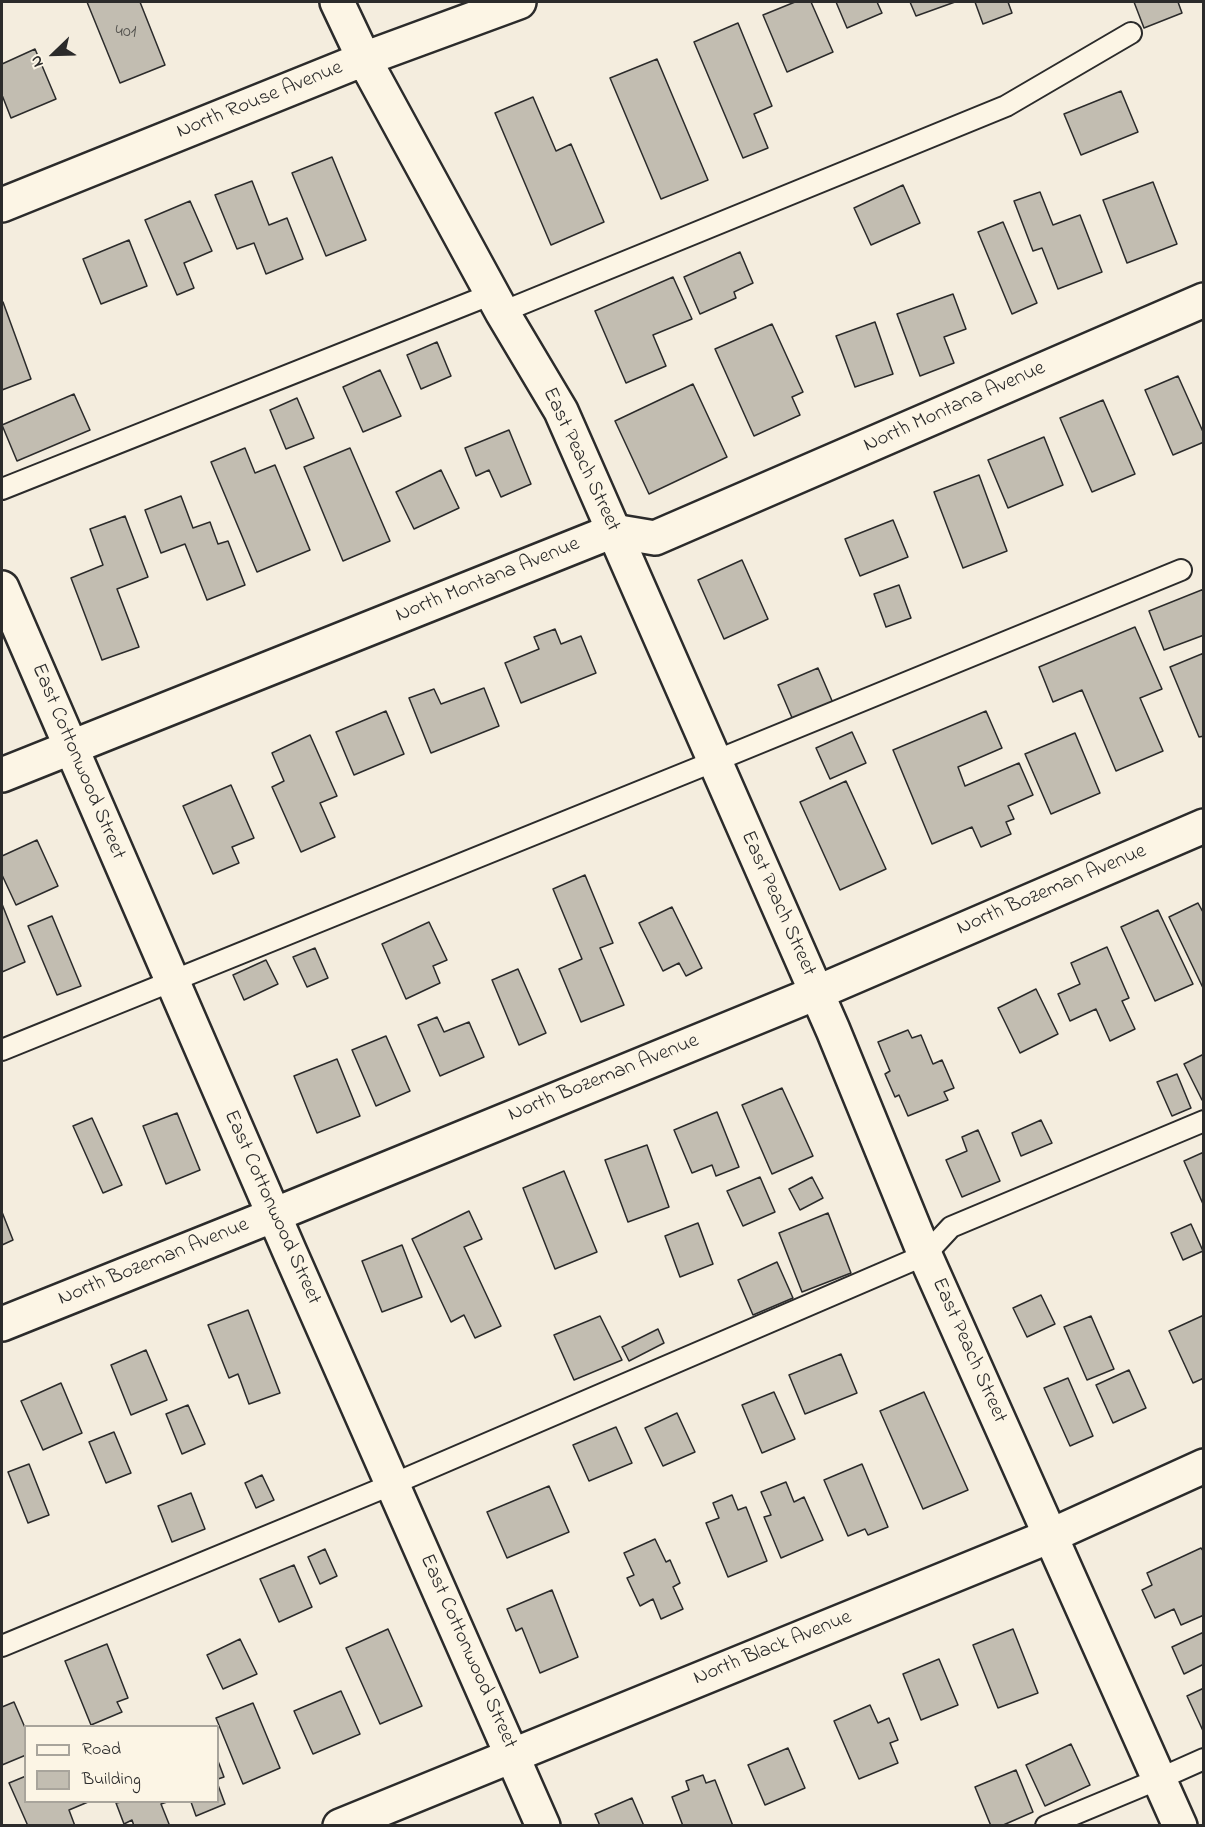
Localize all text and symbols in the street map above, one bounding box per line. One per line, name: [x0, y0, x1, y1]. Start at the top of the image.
house number: 401: [116, 22, 136, 44]
north arrow: [24, 24, 84, 84]
text: N: [24, 51, 51, 71]
street label: North Rouse Avenue: [173, 56, 347, 146]
street label: North Montana Avenue: [860, 357, 1050, 459]
street label: East Peach Street: [536, 384, 624, 536]
street label: North Montana Avenue: [392, 533, 584, 629]
street label: East Cottonwood Street: [24, 660, 130, 864]
street label: East Peach Street: [734, 828, 820, 980]
street label: North Bozeman Avenue: [954, 840, 1150, 942]
street label: North Bozeman Avenue: [505, 1029, 703, 1129]
street label: East Cottonwood Street: [217, 1107, 325, 1309]
street label: North Bozeman Avenue: [55, 1213, 253, 1313]
street label: East Peach Street: [925, 1275, 1011, 1427]
street label: East Cottonwood Street: [413, 1551, 521, 1753]
street label: North Black Avenue: [690, 1606, 856, 1692]
legend: [24, 1725, 219, 1803]
text: Road: [82, 1737, 121, 1763]
text: Building: [82, 1767, 141, 1793]

